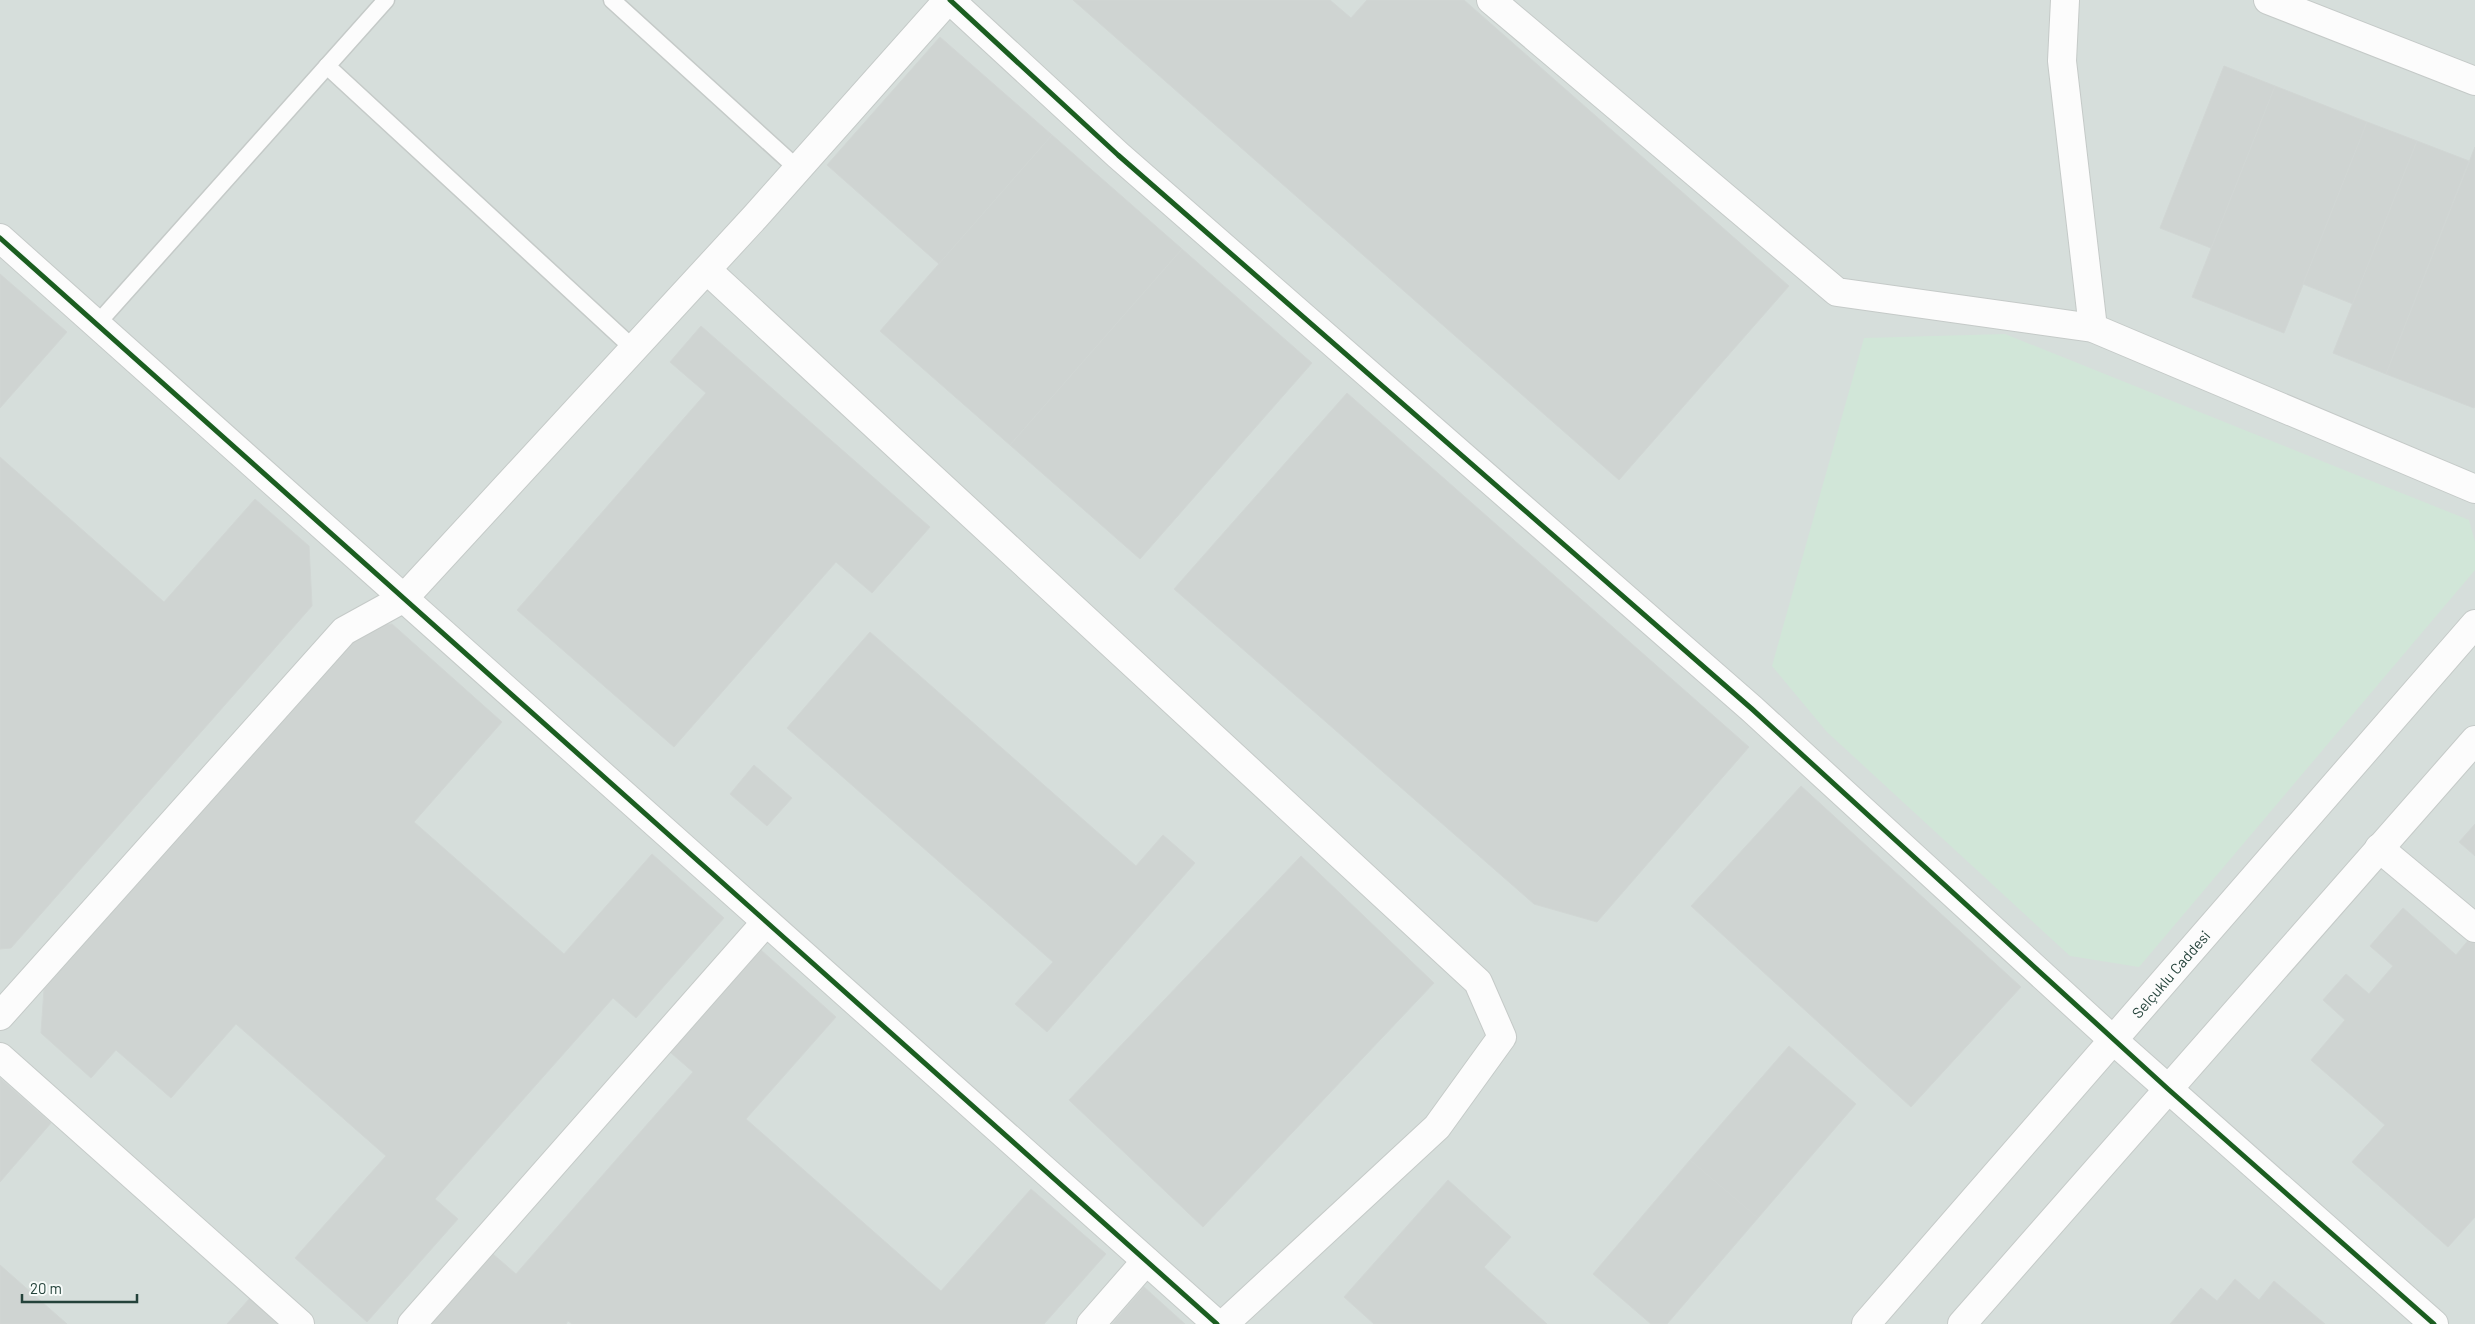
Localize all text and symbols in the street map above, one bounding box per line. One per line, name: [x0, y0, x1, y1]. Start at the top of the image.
street label: Selçuklu Caddesi: [2128, 926, 2213, 1021]
scale bar: [22, 1272, 138, 1304]
text: 20 m: [30, 1279, 62, 1297]

